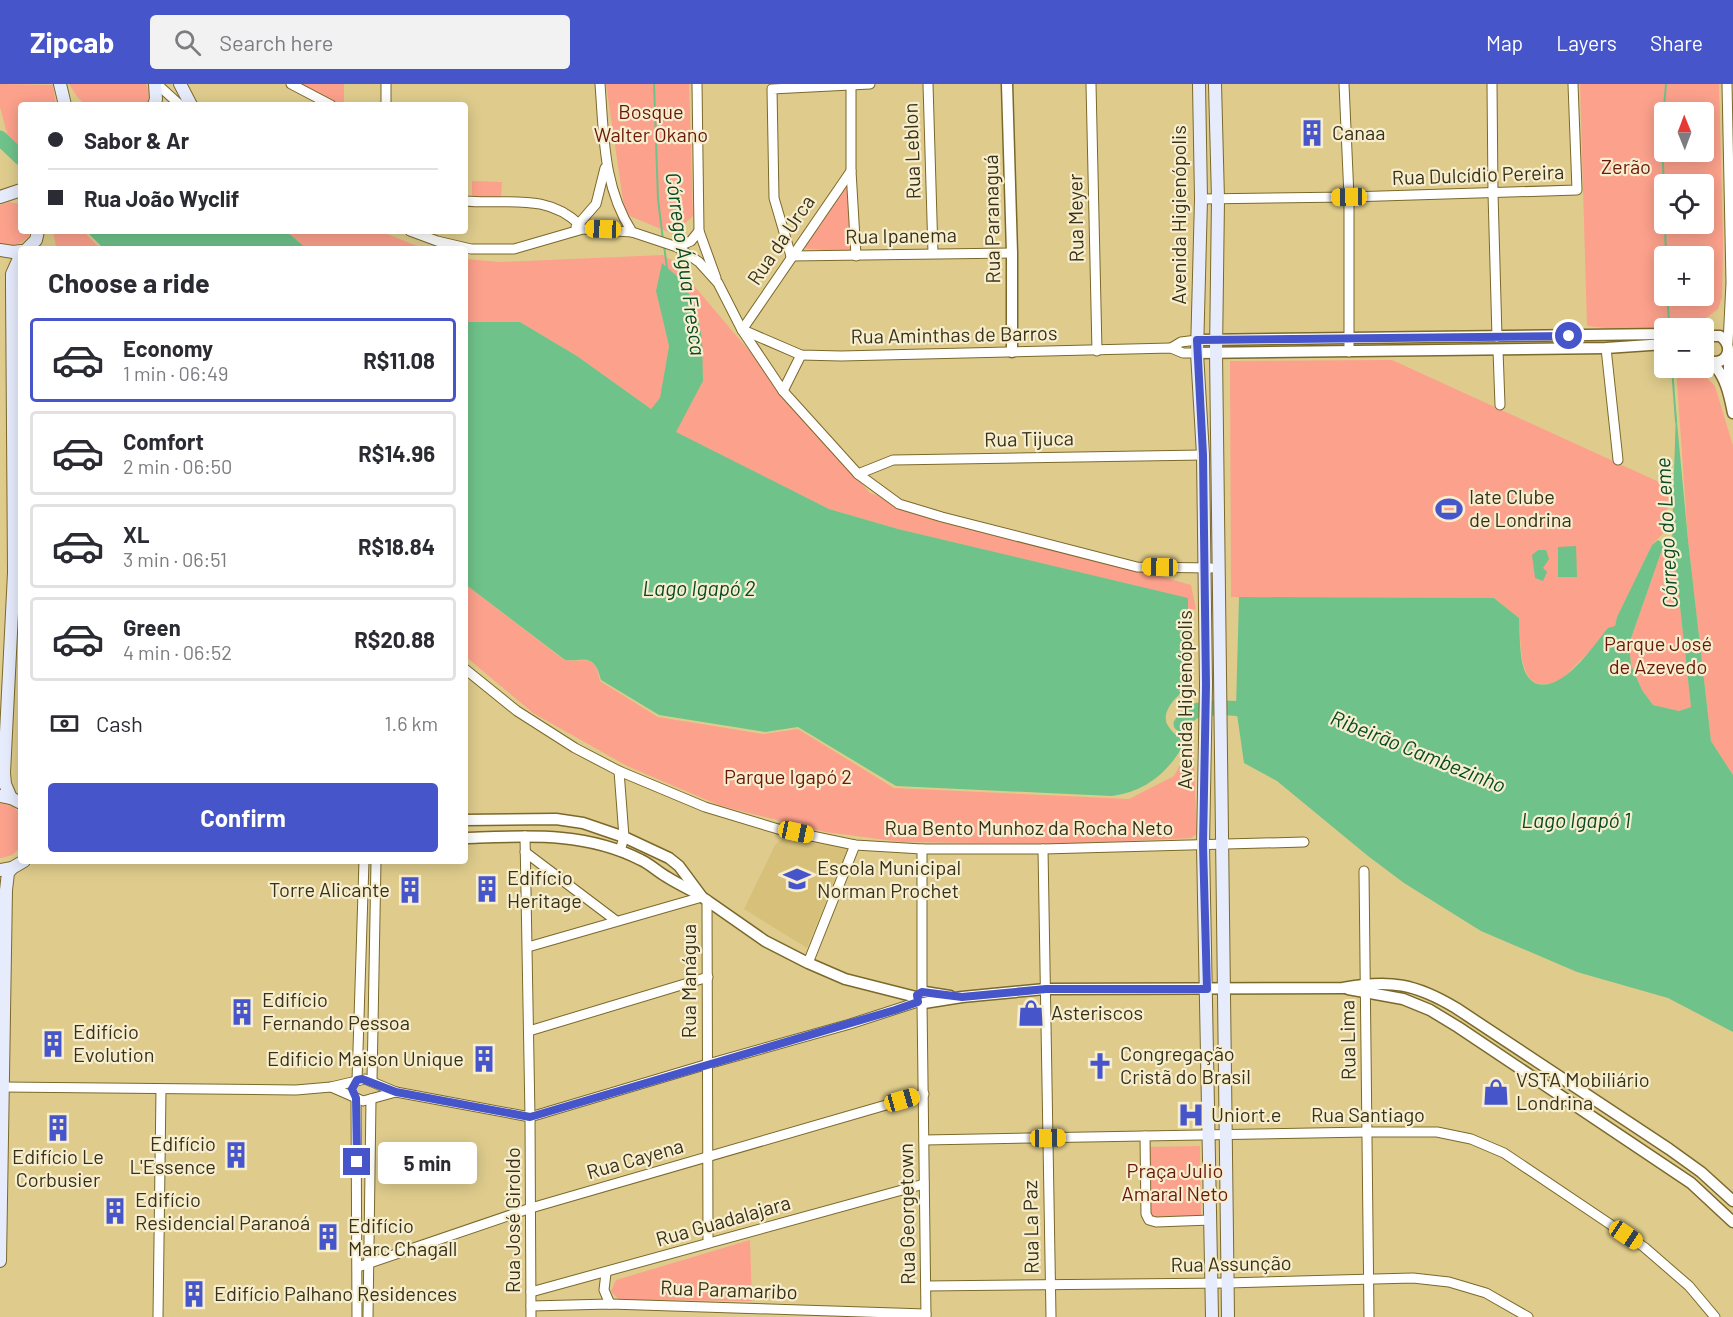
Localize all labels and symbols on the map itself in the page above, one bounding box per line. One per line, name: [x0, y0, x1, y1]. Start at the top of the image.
park label: Bosque Walter Okano: [594, 99, 708, 146]
street label: Rua Leblon: [897, 102, 925, 200]
north arrow: [1654, 102, 1714, 162]
building icon: Canaa: [1297, 118, 1327, 148]
place label: Canaa: [1332, 120, 1385, 144]
street label: Avenida Higienópolis: [1166, 125, 1190, 305]
street label: Rua Paranaguá: [978, 154, 1004, 284]
park label: Zerão: [1601, 154, 1651, 178]
street label: Rua Dulcídio Pereira: [1391, 159, 1565, 189]
water label: Córrego Água Fresca: [661, 171, 712, 357]
street label: Rua Meyer: [1062, 173, 1088, 263]
car: [1331, 188, 1367, 206]
street label: Rua da Urca: [741, 190, 819, 289]
car: [585, 219, 621, 239]
street label: Rua Ipanema: [845, 222, 957, 248]
street label: Rua Aminthas de Barros: [850, 320, 1058, 348]
route start: [1555, 322, 1582, 349]
street label: Rua Tijuca: [984, 425, 1074, 451]
water label: Córrego do Leme: [1649, 457, 1682, 609]
place label: Iate Clube de Londrina: [1469, 484, 1572, 531]
sports icon: Iate Clube de Londrina: [1434, 494, 1464, 524]
car: [1142, 558, 1178, 576]
water label: Lago Igapó 2: [642, 575, 756, 600]
street label: Avenida Higienópolis: [1172, 610, 1196, 790]
park label: Parque José de Azevedo: [1604, 631, 1712, 678]
water label: Ribeirão Cambezinho: [1327, 704, 1510, 797]
park label: Parque Igapó 2: [724, 764, 852, 788]
water label: Lago Igapó 1: [1521, 807, 1631, 832]
street label: Rua Bento Munhoz da Rocha Neto: [885, 815, 1173, 839]
car: [777, 819, 815, 845]
place label: Escola Municipal Norman Prochet: [817, 855, 961, 902]
school or university icon: Escola Municipal Norman Prochet: [782, 864, 812, 894]
place label: Edifício Heritage: [507, 865, 582, 912]
building icon: Edifício Heritage: [472, 874, 502, 904]
building icon: Torre Alicante: [395, 875, 425, 905]
place label: Torre Alicante: [269, 877, 390, 901]
street label: Rua Manágua: [676, 924, 700, 1038]
place label: Edifício Fernando Pessoa: [262, 987, 410, 1034]
building icon: Edifício Fernando Pessoa: [227, 997, 257, 1027]
shop icon: Asteriscos: [1016, 998, 1046, 1028]
place label: Asteriscos: [1051, 1000, 1143, 1024]
street label: Rua Lima: [1334, 1000, 1360, 1080]
place label: Edifício Evolution: [73, 1019, 155, 1066]
building icon: Edifício Evolution: [38, 1029, 68, 1059]
place label: Congregação Cristã do Brasil: [1120, 1041, 1251, 1088]
building icon: Edificio Maison Unique: [469, 1044, 499, 1074]
place label: Edificio Maison Unique: [267, 1046, 464, 1070]
church icon: Congregação Cristã do Brasil: [1085, 1051, 1115, 1081]
place label: VSTA Mobiliário Londrina: [1516, 1067, 1650, 1114]
shop icon: VSTA Mobiliário Londrina: [1481, 1077, 1511, 1107]
car: [882, 1086, 922, 1114]
hospital icon: Uniort.e: [1176, 1100, 1206, 1130]
place label: Uniort.e: [1211, 1102, 1281, 1126]
street label: Rua Santiago: [1311, 1102, 1425, 1126]
building icon: Edifício Le Corbusier: [43, 1113, 73, 1143]
car: [1030, 1129, 1066, 1147]
place label: Edifício L'Essence: [129, 1131, 216, 1178]
street label: Rua Cayena: [583, 1133, 686, 1183]
building icon: Edifício L'Essence: [221, 1140, 251, 1170]
callout: 5 min: [378, 1141, 477, 1183]
street label: Rua Georgetown: [893, 1143, 919, 1285]
place label: Edifício Le Corbusier: [12, 1144, 104, 1191]
street label: Rua José Giroldo: [500, 1147, 524, 1293]
route end: [343, 1148, 370, 1175]
park label: Praça Julio Amaral Neto: [1122, 1158, 1228, 1205]
street label: Rua La Paz: [1017, 1180, 1043, 1274]
place label: Edifício Residencial Paranoá: [135, 1187, 310, 1234]
street label: Rua Guadalajara: [653, 1189, 793, 1251]
building icon: Edifício Residencial Paranoá: [100, 1196, 130, 1226]
place label: Edifício Marc Chagall: [348, 1213, 457, 1260]
car: [1606, 1217, 1646, 1253]
building icon: Edifício Marc Chagall: [313, 1222, 343, 1252]
street label: Rua Assunção: [1170, 1250, 1292, 1276]
street label: Rua Paramaribo: [660, 1275, 798, 1303]
building icon: Edifício Palhano Residences: [179, 1279, 209, 1309]
place label: Edifício Palhano Residences: [214, 1281, 457, 1305]

